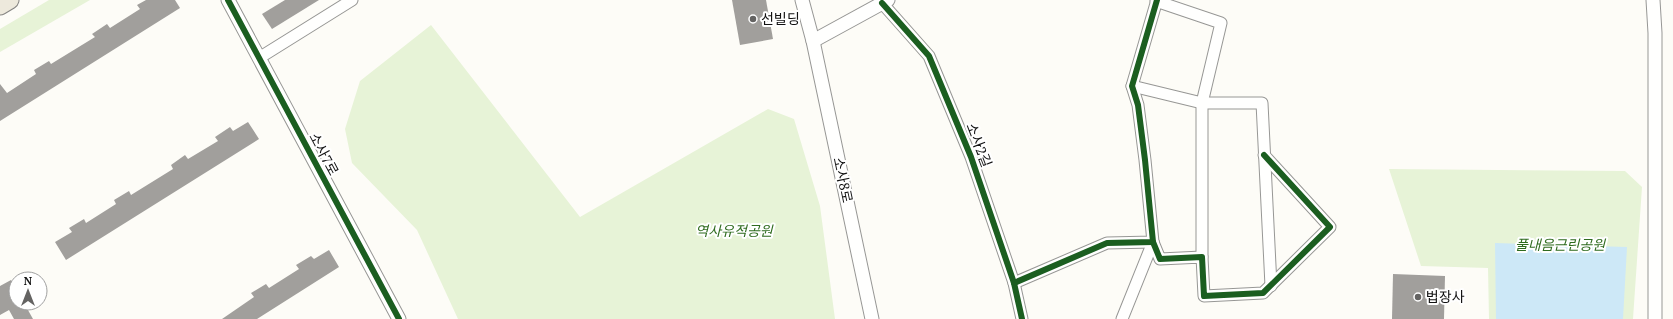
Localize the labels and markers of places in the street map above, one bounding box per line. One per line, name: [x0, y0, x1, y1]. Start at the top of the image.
place label: 선빌딩: [761, 9, 800, 28]
marker: 선빌딩: [748, 14, 758, 24]
place label: 법장사: [1426, 287, 1465, 306]
marker: 법장사: [1413, 292, 1423, 302]

